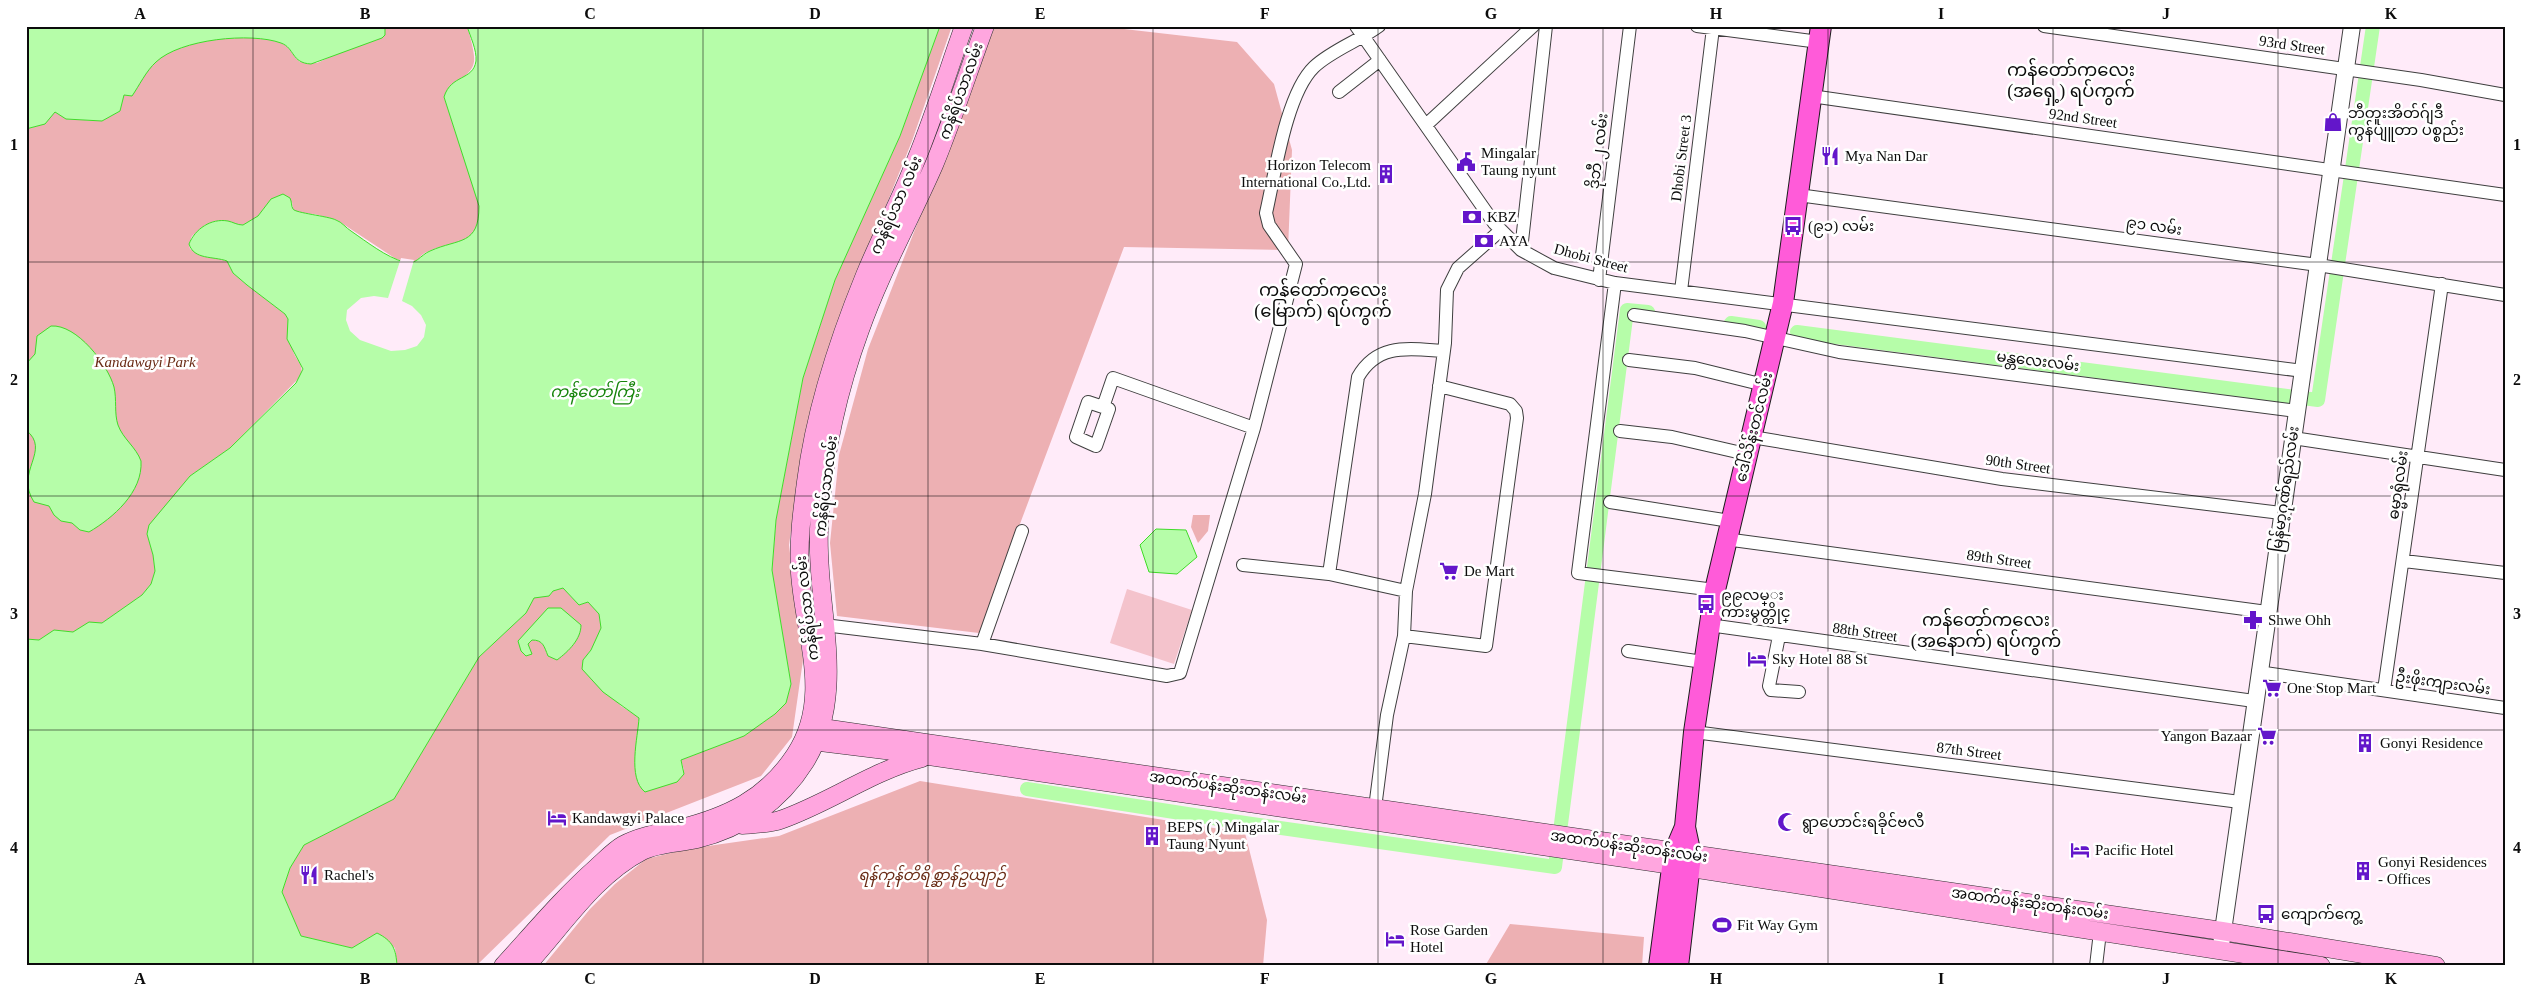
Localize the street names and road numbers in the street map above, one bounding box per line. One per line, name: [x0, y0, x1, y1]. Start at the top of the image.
street label: 93rd Street: [2258, 32, 2327, 58]
street label: ကန်ရိပ်သာလမ်း: [934, 40, 990, 143]
street label: 92nd Street: [2048, 105, 2119, 131]
street label: ဒိုဘီ ၂ လမ်း: [1583, 112, 1615, 190]
street label: Dhobi Street 3: [1668, 114, 1694, 202]
street label: ကန်ရိပ်သာ လမ်း: [865, 153, 928, 258]
street label: ၉၁ လမ်း: [2125, 212, 2183, 242]
street label: Dhobi Street: [1552, 240, 1631, 276]
street label: မန္တလေးလမ်း: [1995, 346, 2080, 378]
street label: ဒေါ်သိန်းတင်လမ်း: [1731, 370, 1779, 484]
street label: မြန်မာ့ဂုဏ်ရည်လမ်း: [2266, 425, 2306, 554]
street label: ကန်ရိပ်သာလမ်း: [810, 434, 844, 538]
street label: ဓမ္မာရုံလမ်း: [2383, 449, 2415, 521]
street label: 90th Street: [1985, 452, 2052, 477]
street label: 89th Street: [1966, 547, 2033, 572]
street label: ကန်ရိပ်သာ လမ်း: [791, 554, 825, 662]
street label: 88th Street: [1832, 620, 1899, 645]
street label: ဦးဖိုးကျားလမ်း: [2394, 666, 2492, 702]
street label: 87th Street: [1936, 739, 2003, 763]
street label: အထက်ပန်းဆိုးတန်းလမ်း: [1148, 766, 1308, 810]
street label: အထက်ပန်းဆိုးတန်းလမ်း: [1549, 825, 1709, 869]
street label: အထက်ပန်းဆိုးတန်းလမ်း: [1950, 882, 2110, 926]

